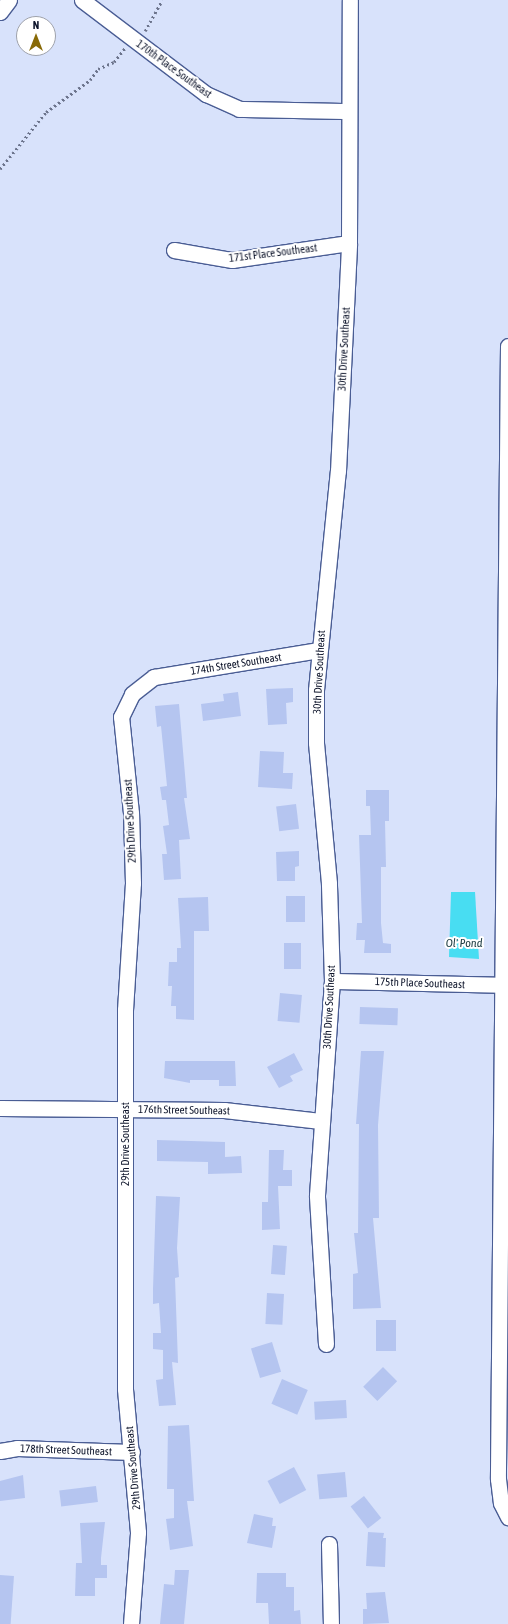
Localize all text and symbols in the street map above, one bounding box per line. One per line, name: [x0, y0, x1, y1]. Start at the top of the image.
north arrow: [16, 16, 56, 56]
text: N: [33, 19, 39, 31]
street label: 170th Place Southeast: [134, 37, 214, 101]
street label: 171st Place Southeast: [228, 241, 318, 265]
street label: 30th Drive Southeast: [335, 307, 353, 391]
street label: 30th Drive Southeast: [310, 630, 328, 714]
street label: 174th Street Southeast: [190, 650, 282, 678]
street label: 29th Drive Southeast: [121, 779, 139, 863]
water label: Ol' Pond: [446, 937, 482, 951]
street label: 30th Drive Southeast: [320, 965, 338, 1049]
street label: 175th Place Southeast: [375, 975, 465, 991]
street label: 29th Drive Southeast: [118, 1102, 132, 1186]
street label: 176th Street Southeast: [138, 1103, 230, 1117]
street label: 29th Drive Southeast: [123, 1426, 143, 1510]
street label: 178th Street Southeast: [20, 1442, 112, 1458]

